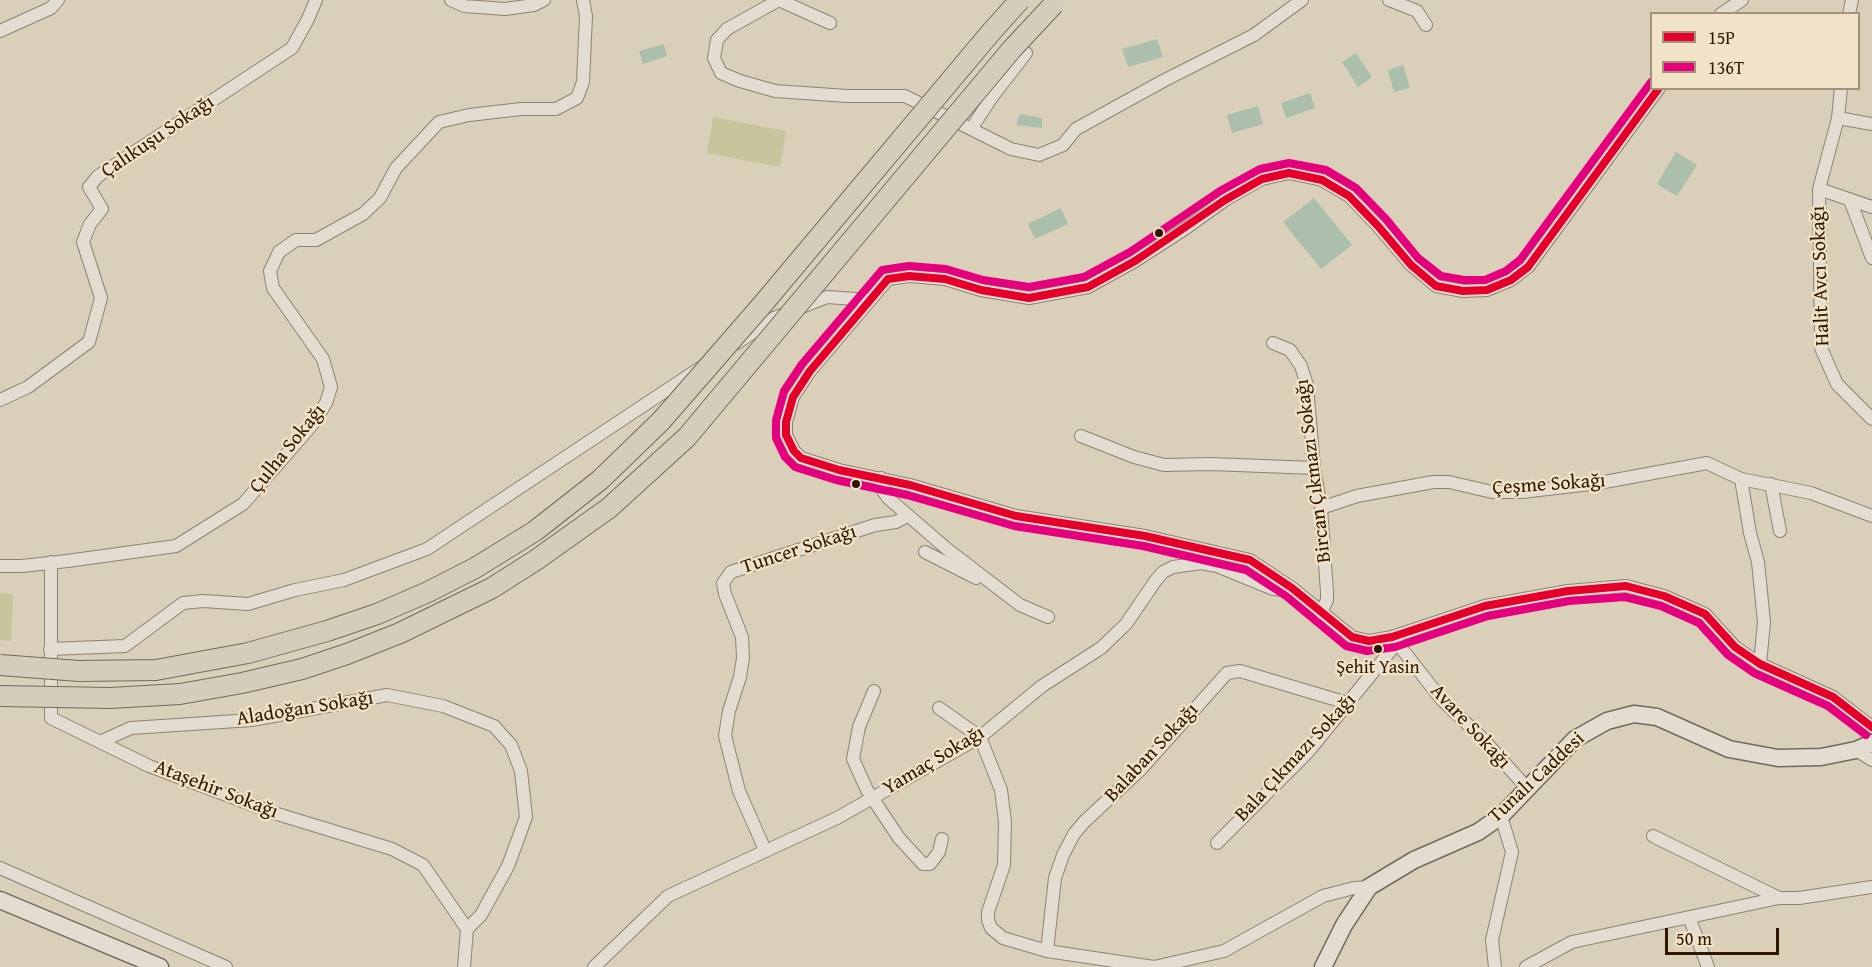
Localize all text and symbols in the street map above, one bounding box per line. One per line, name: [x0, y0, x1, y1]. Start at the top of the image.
legend: [1650, 12, 1860, 90]
text: 15P: [1708, 24, 1735, 51]
text: 136T: [1708, 54, 1744, 81]
street label: Çalıkuşu Sokağı: [97, 90, 219, 184]
street label: Halit Avcı Sokağı: [1807, 205, 1835, 347]
unlabelled marker: [1153, 227, 1165, 239]
street label: Bircan Çıkmazı Sokağı: [1291, 378, 1337, 564]
street label: Çulha Sokağı: [245, 400, 331, 498]
street label: Çeşme Sokağı: [1492, 469, 1606, 501]
unlabelled marker: [850, 478, 862, 490]
street label: Tuncer Sokağı: [739, 520, 859, 580]
marker: Şehit Yasin: [1372, 643, 1384, 655]
place label: Şehit Yasin: [1336, 657, 1420, 679]
street label: Avare Sokağı: [1425, 680, 1515, 774]
street label: Aladoğan Sokağı: [235, 686, 375, 732]
street label: Bala Çıkmazı Sokağı: [1230, 689, 1362, 827]
street label: Balaban Sokağı: [1100, 699, 1204, 807]
street label: Yamaç Sokağı: [879, 721, 989, 801]
street label: Tunalı Caddesi: [1484, 727, 1590, 829]
street label: Ataşehir Sokağı: [151, 755, 281, 825]
scale bar: [1668, 916, 1782, 954]
text: 50 m: [1676, 925, 1712, 952]

